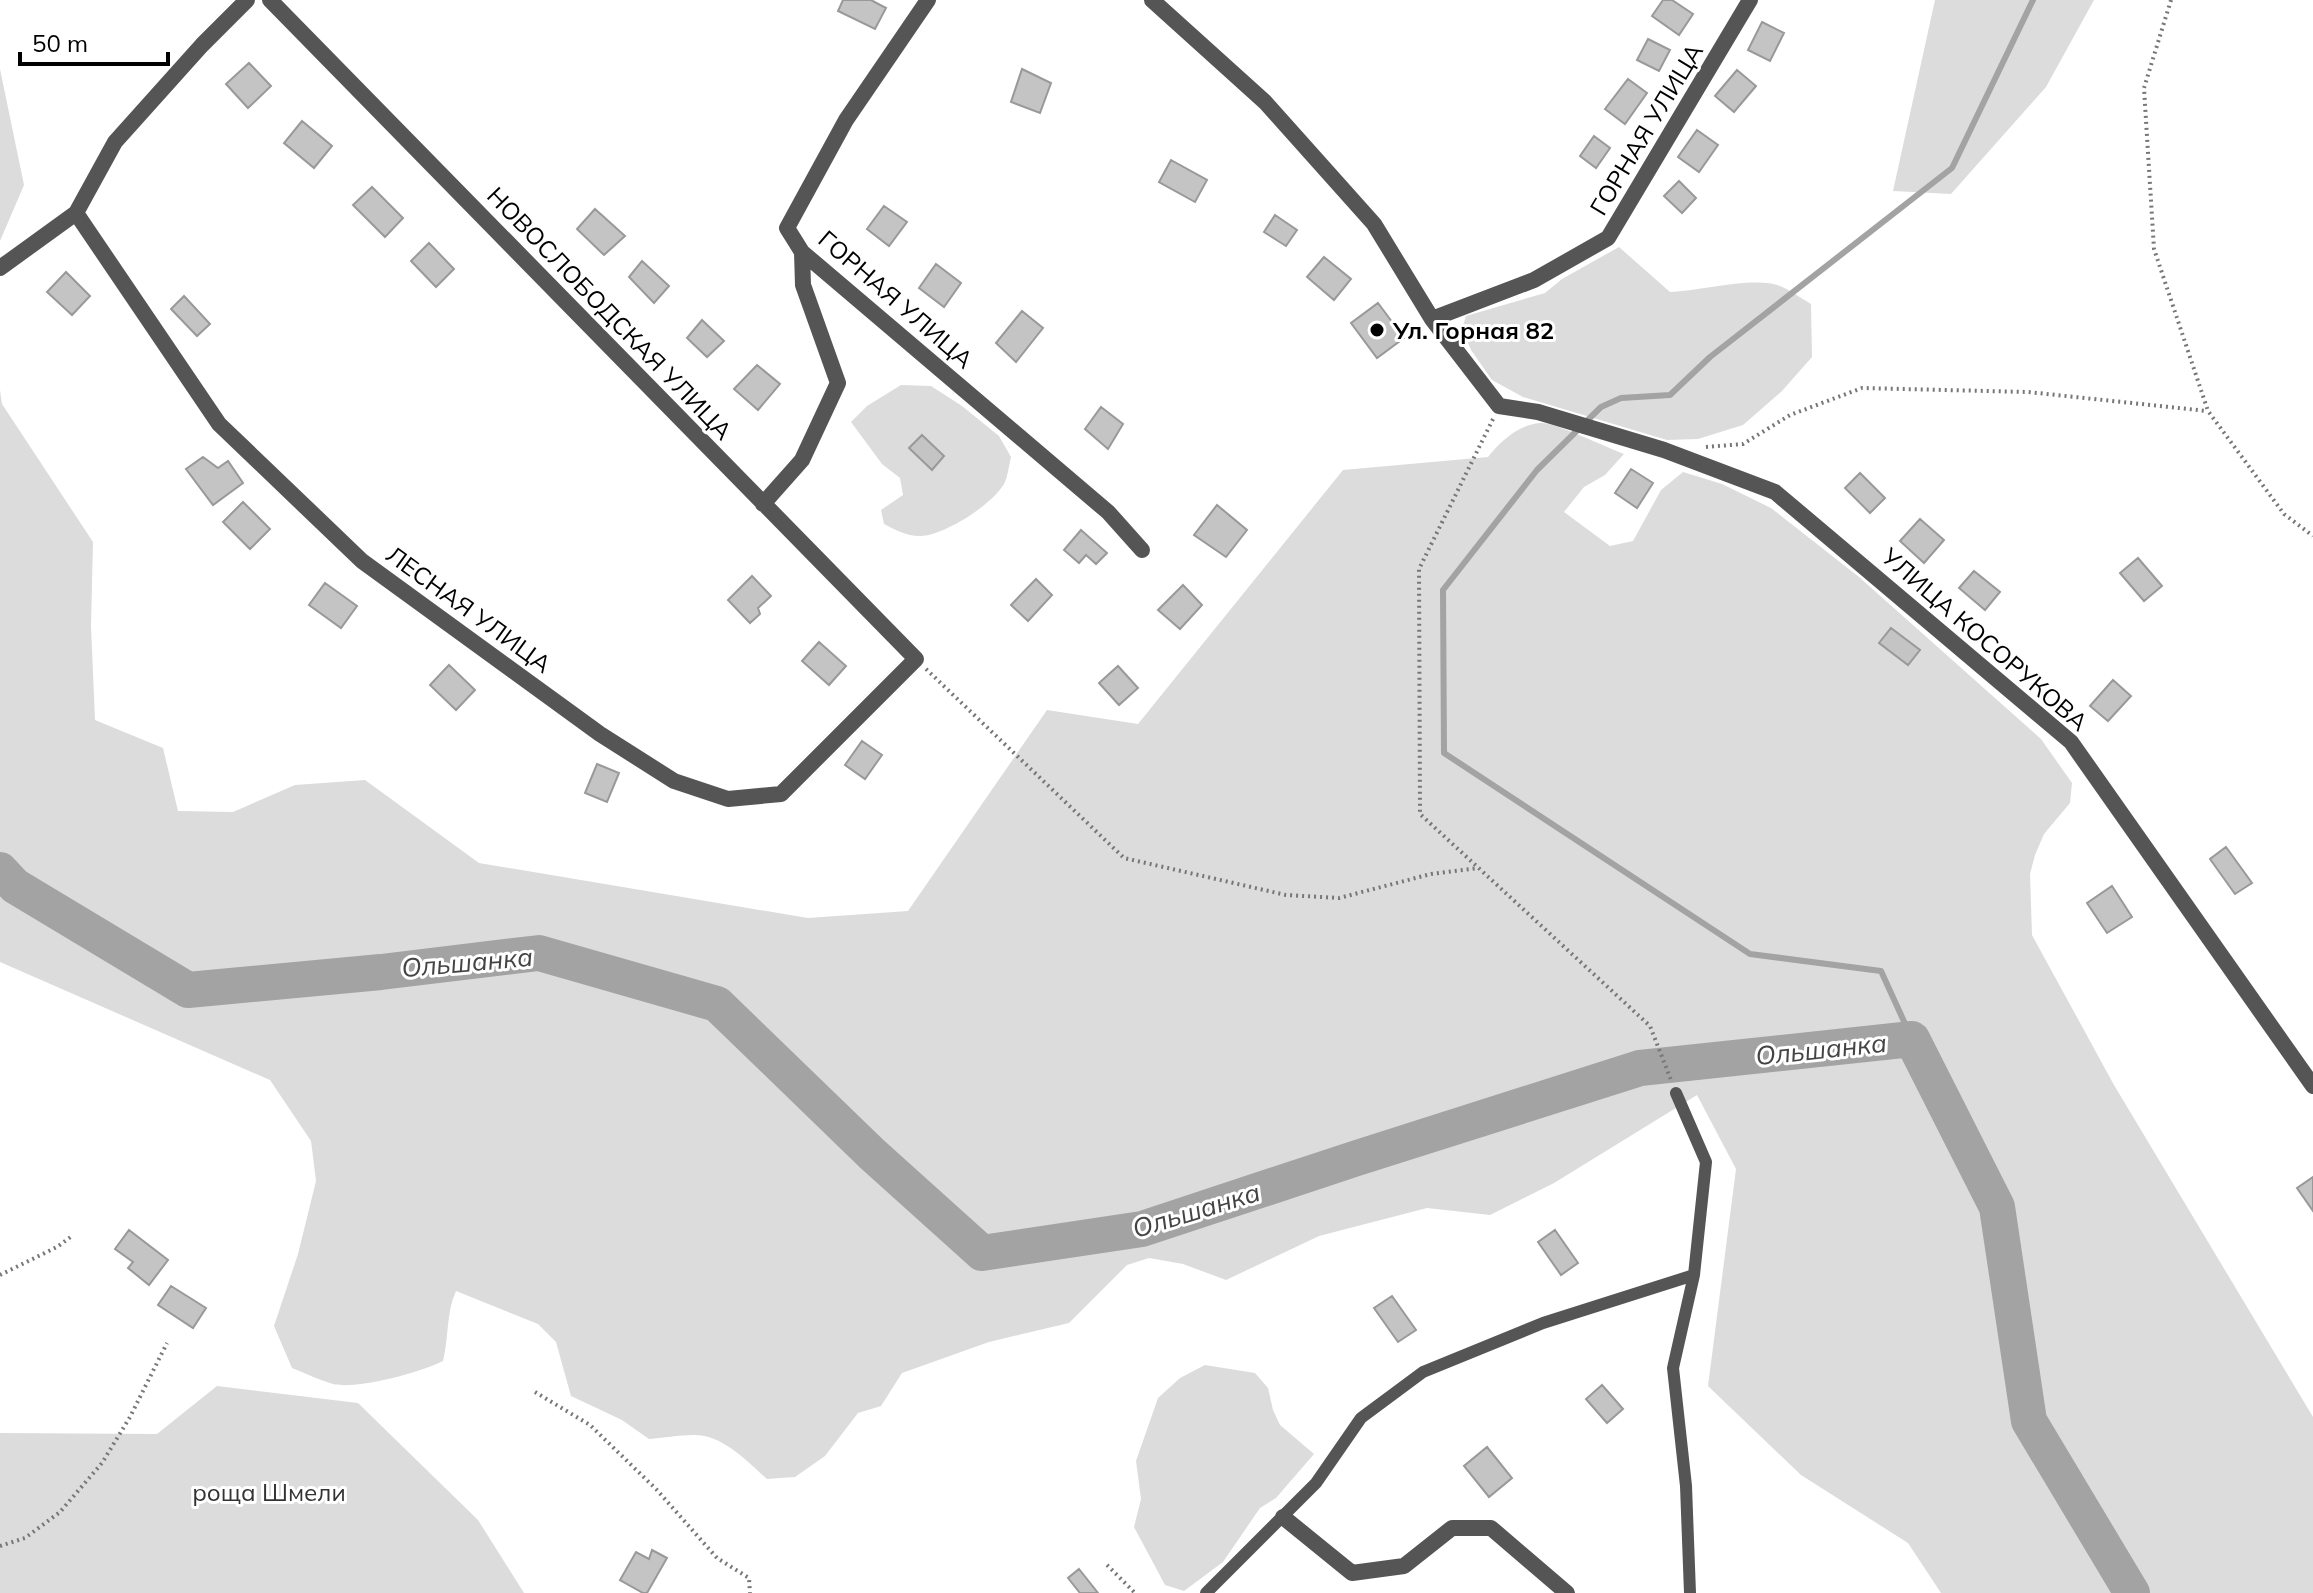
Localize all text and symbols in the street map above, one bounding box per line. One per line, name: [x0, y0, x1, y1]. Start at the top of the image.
scale bar: [20, 16, 168, 66]
text: 50 m: [32, 28, 88, 58]
street label: ГОРНАЯ УЛИЦА: [1583, 37, 1709, 220]
street label: НОВОСЛОБОДСКАЯ УЛИЦА: [481, 180, 739, 446]
street label: ГОРНАЯ УЛИЦА: [813, 224, 980, 375]
place label: Ул. Горная 82: [1392, 315, 1554, 345]
marker: Ул. Горная 82: [1368, 321, 1386, 339]
street label: ЛЕСНАЯ УЛИЦА: [381, 539, 558, 679]
street label: УЛИЦА КОСОРУКОВА: [1875, 541, 2095, 737]
water label: Ольшанка: [400, 940, 534, 984]
water label: Ольшанка: [1754, 1026, 1888, 1072]
water label: Ольшанка: [1128, 1175, 1264, 1245]
park label: роща Шмели: [192, 1477, 346, 1507]

